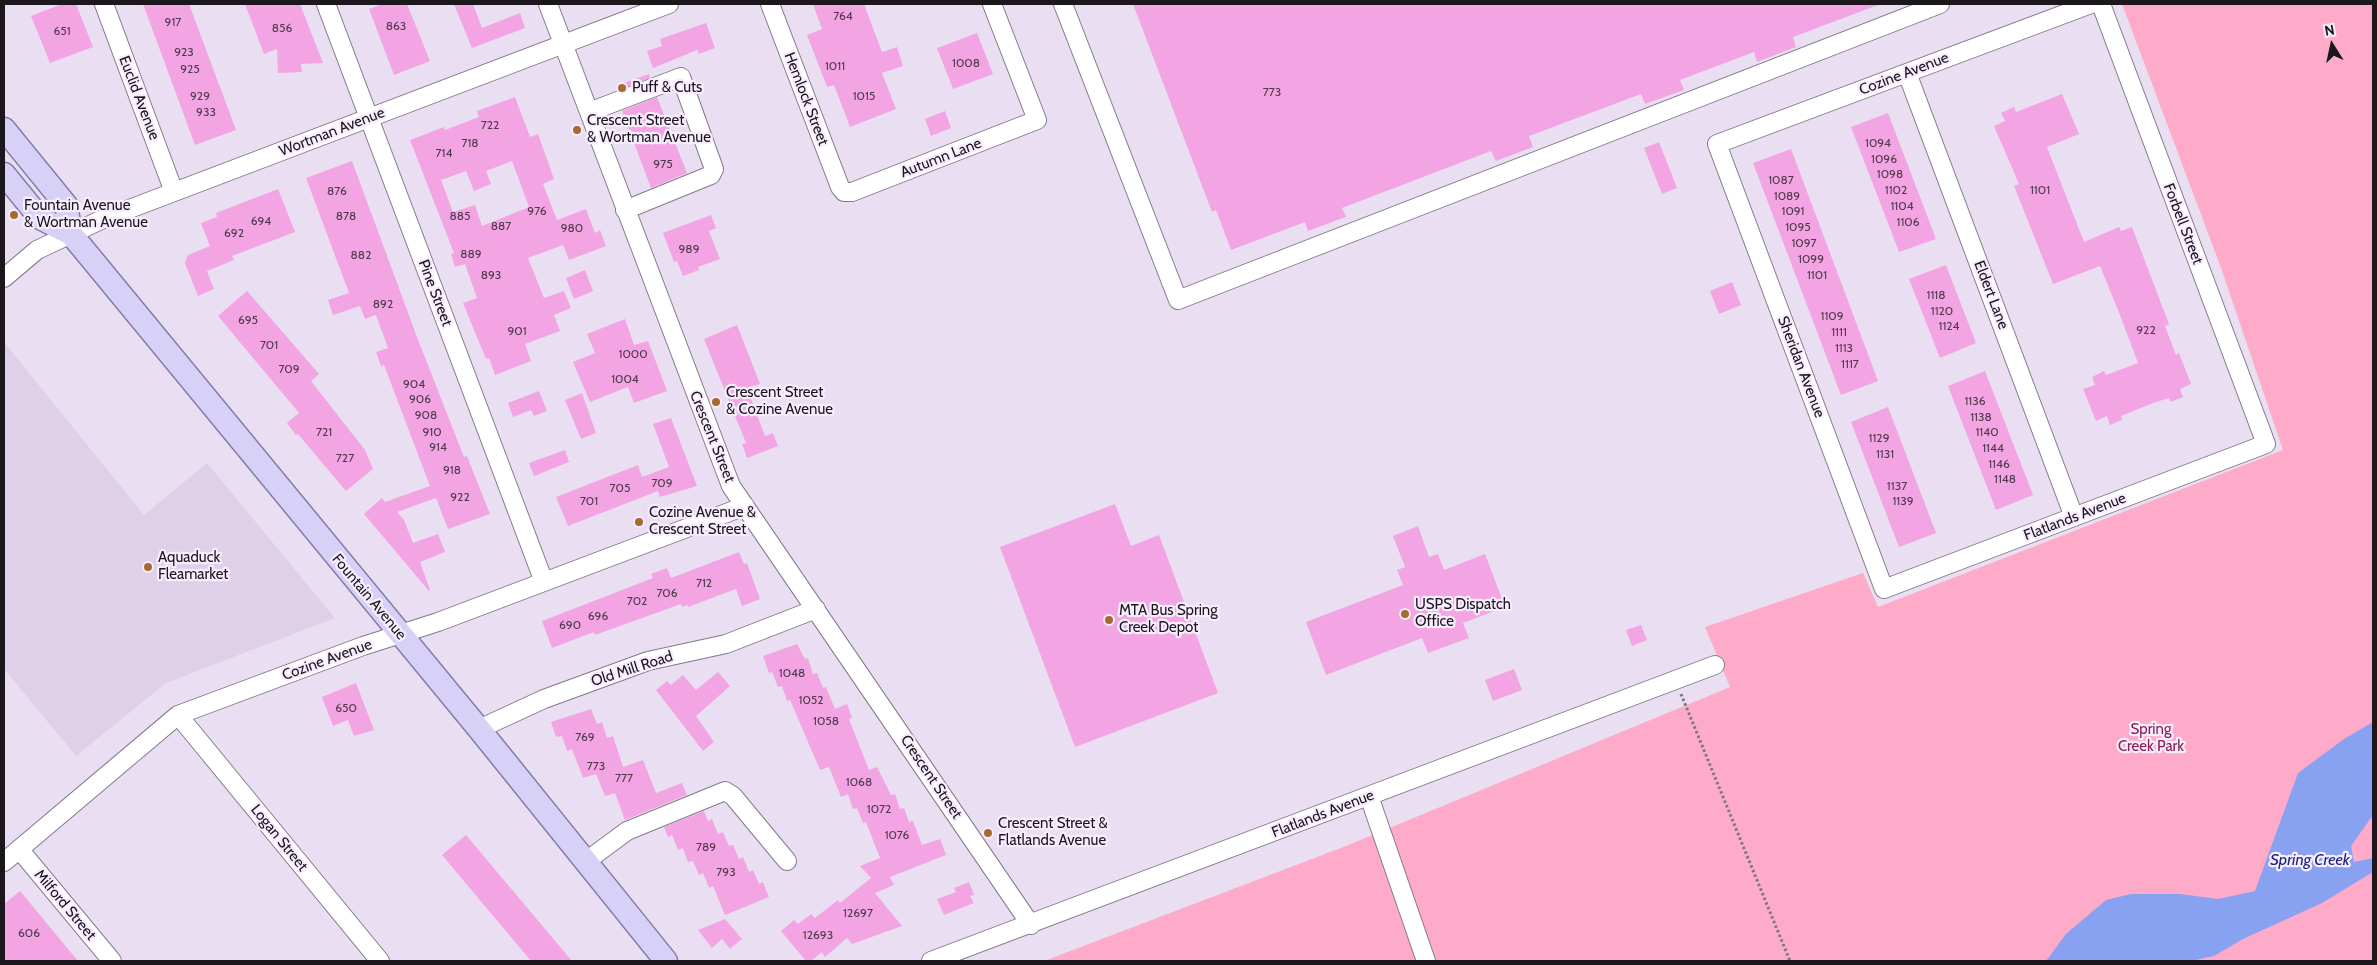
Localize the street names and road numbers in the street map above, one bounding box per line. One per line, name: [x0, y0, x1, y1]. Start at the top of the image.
street label: Cozine Avenue: [1857, 49, 1951, 99]
street label: Hemlock Street: [780, 50, 832, 148]
street label: Euclid Avenue: [115, 53, 163, 143]
street label: Wortman Avenue: [277, 104, 387, 160]
street label: Autumn Lane: [898, 134, 984, 182]
street label: Forbell Street: [2159, 181, 2207, 267]
street label: Pine Street: [414, 257, 456, 329]
street label: Eldert Lane: [1970, 258, 2012, 332]
street label: Sheridan Avenue: [1773, 314, 1829, 420]
street label: Crescent Street: [685, 389, 739, 485]
street label: Flatlands Avenue: [2021, 489, 2129, 545]
street label: Fountain Avenue: [328, 550, 410, 644]
street label: Cozine Avenue: [280, 635, 374, 685]
street label: Old Mill Road: [589, 647, 675, 691]
street label: Crescent Street: [896, 732, 966, 822]
street label: Flatlands Avenue: [1269, 786, 1377, 842]
street label: Logan Street: [247, 801, 311, 875]
street label: Milford Street: [30, 866, 100, 944]

